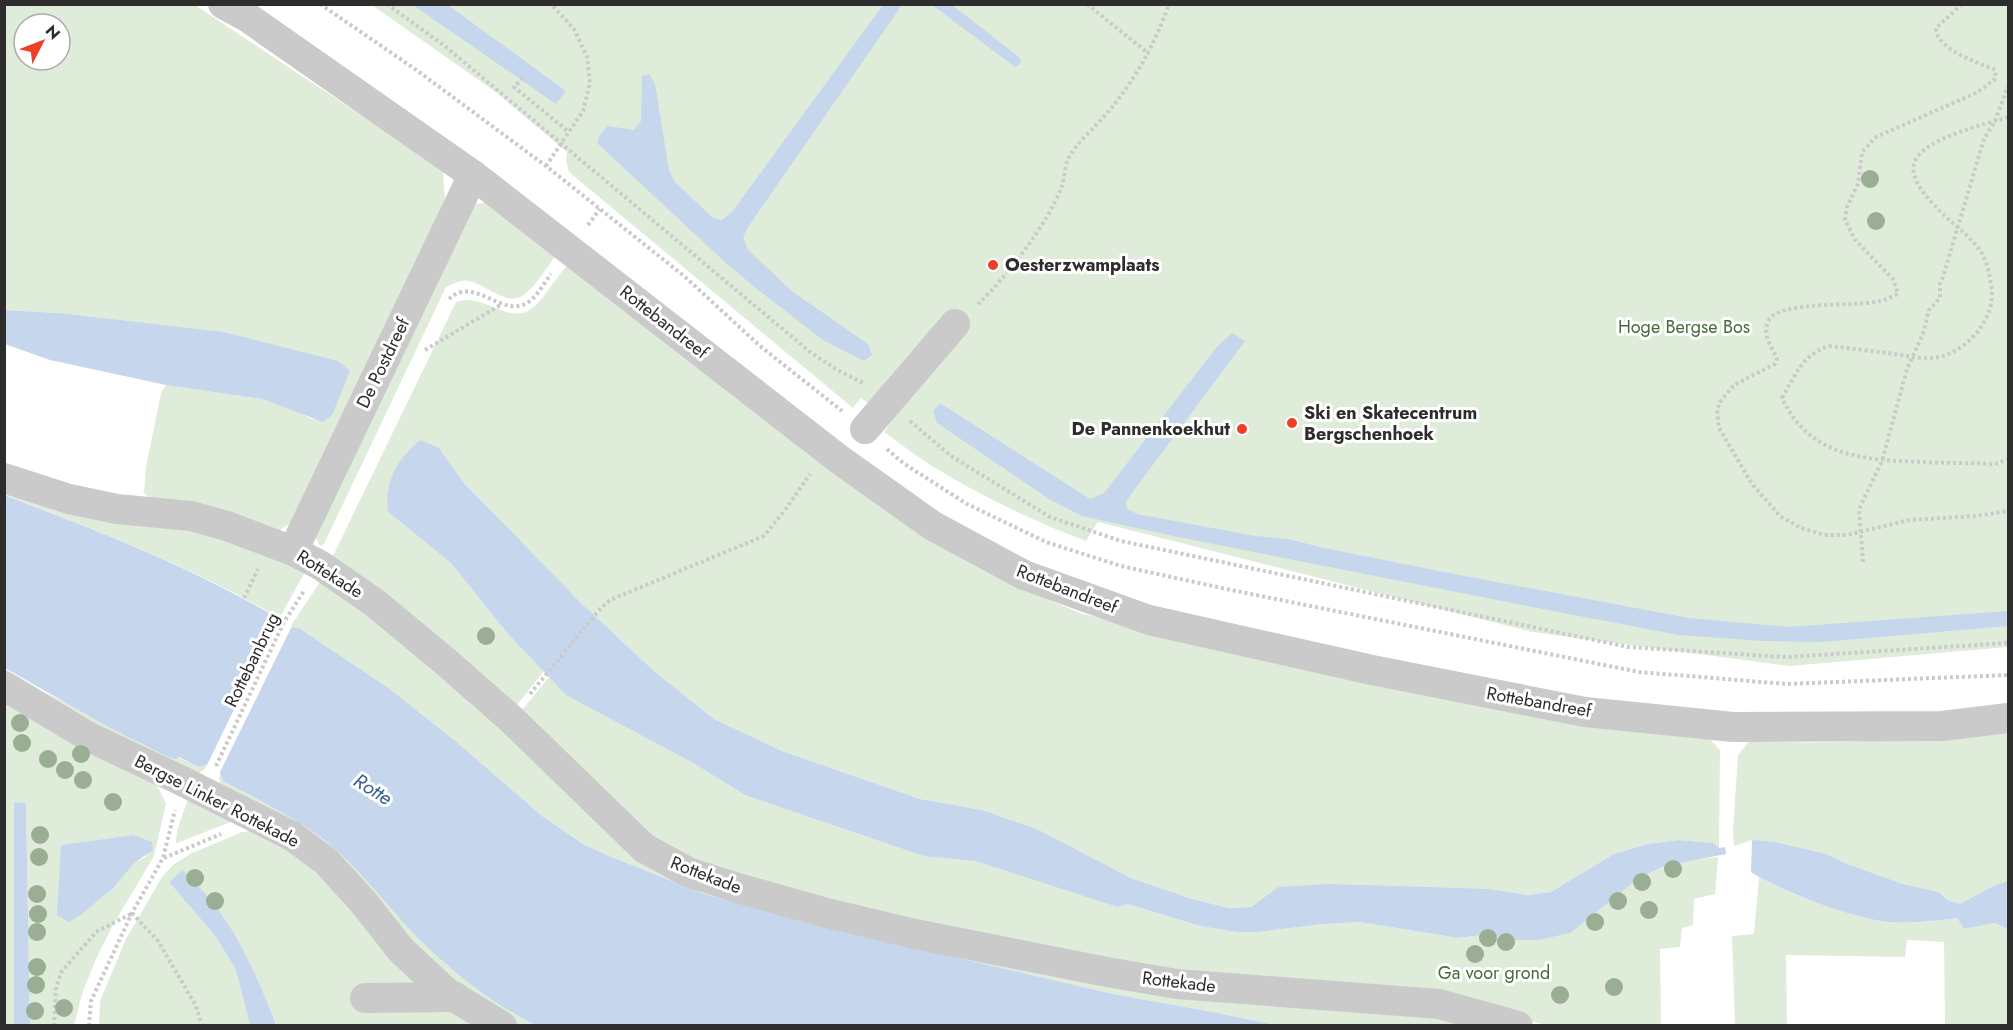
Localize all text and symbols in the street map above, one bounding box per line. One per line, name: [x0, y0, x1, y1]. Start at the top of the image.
north arrow: [12, 12, 72, 72]
text: N: [40, 20, 66, 45]
place label: Oesterzwamplaats: [1005, 252, 1159, 278]
marker: Oesterzwamplaats: [986, 258, 1000, 272]
street label: Rottebandreef: [614, 279, 714, 365]
street label: De Postdreef: [350, 313, 416, 413]
park label: Hoge Bergse Bos: [1618, 314, 1750, 340]
place label: Ski en Skatecentrum Bergschenhoek: [1304, 400, 1477, 447]
place label: De Pannenkoekhut: [1072, 416, 1230, 442]
marker: Ski en Skatecentrum Bergschenhoek: [1285, 416, 1299, 430]
marker: De Pannenkoekhut: [1235, 422, 1249, 436]
street label: Rottekade: [292, 543, 368, 605]
street label: Rottebandreef: [1013, 558, 1122, 620]
street label: Rottebanbrug: [218, 608, 286, 712]
street label: Rottebandreef: [1485, 680, 1594, 724]
street label: Bergse Linker Rottekade: [130, 748, 304, 854]
water label: Rotte: [348, 766, 398, 813]
street label: Rottekade: [667, 850, 745, 900]
park label: Ga voor grond: [1438, 960, 1550, 986]
street label: Rottekade: [1141, 965, 1217, 999]

